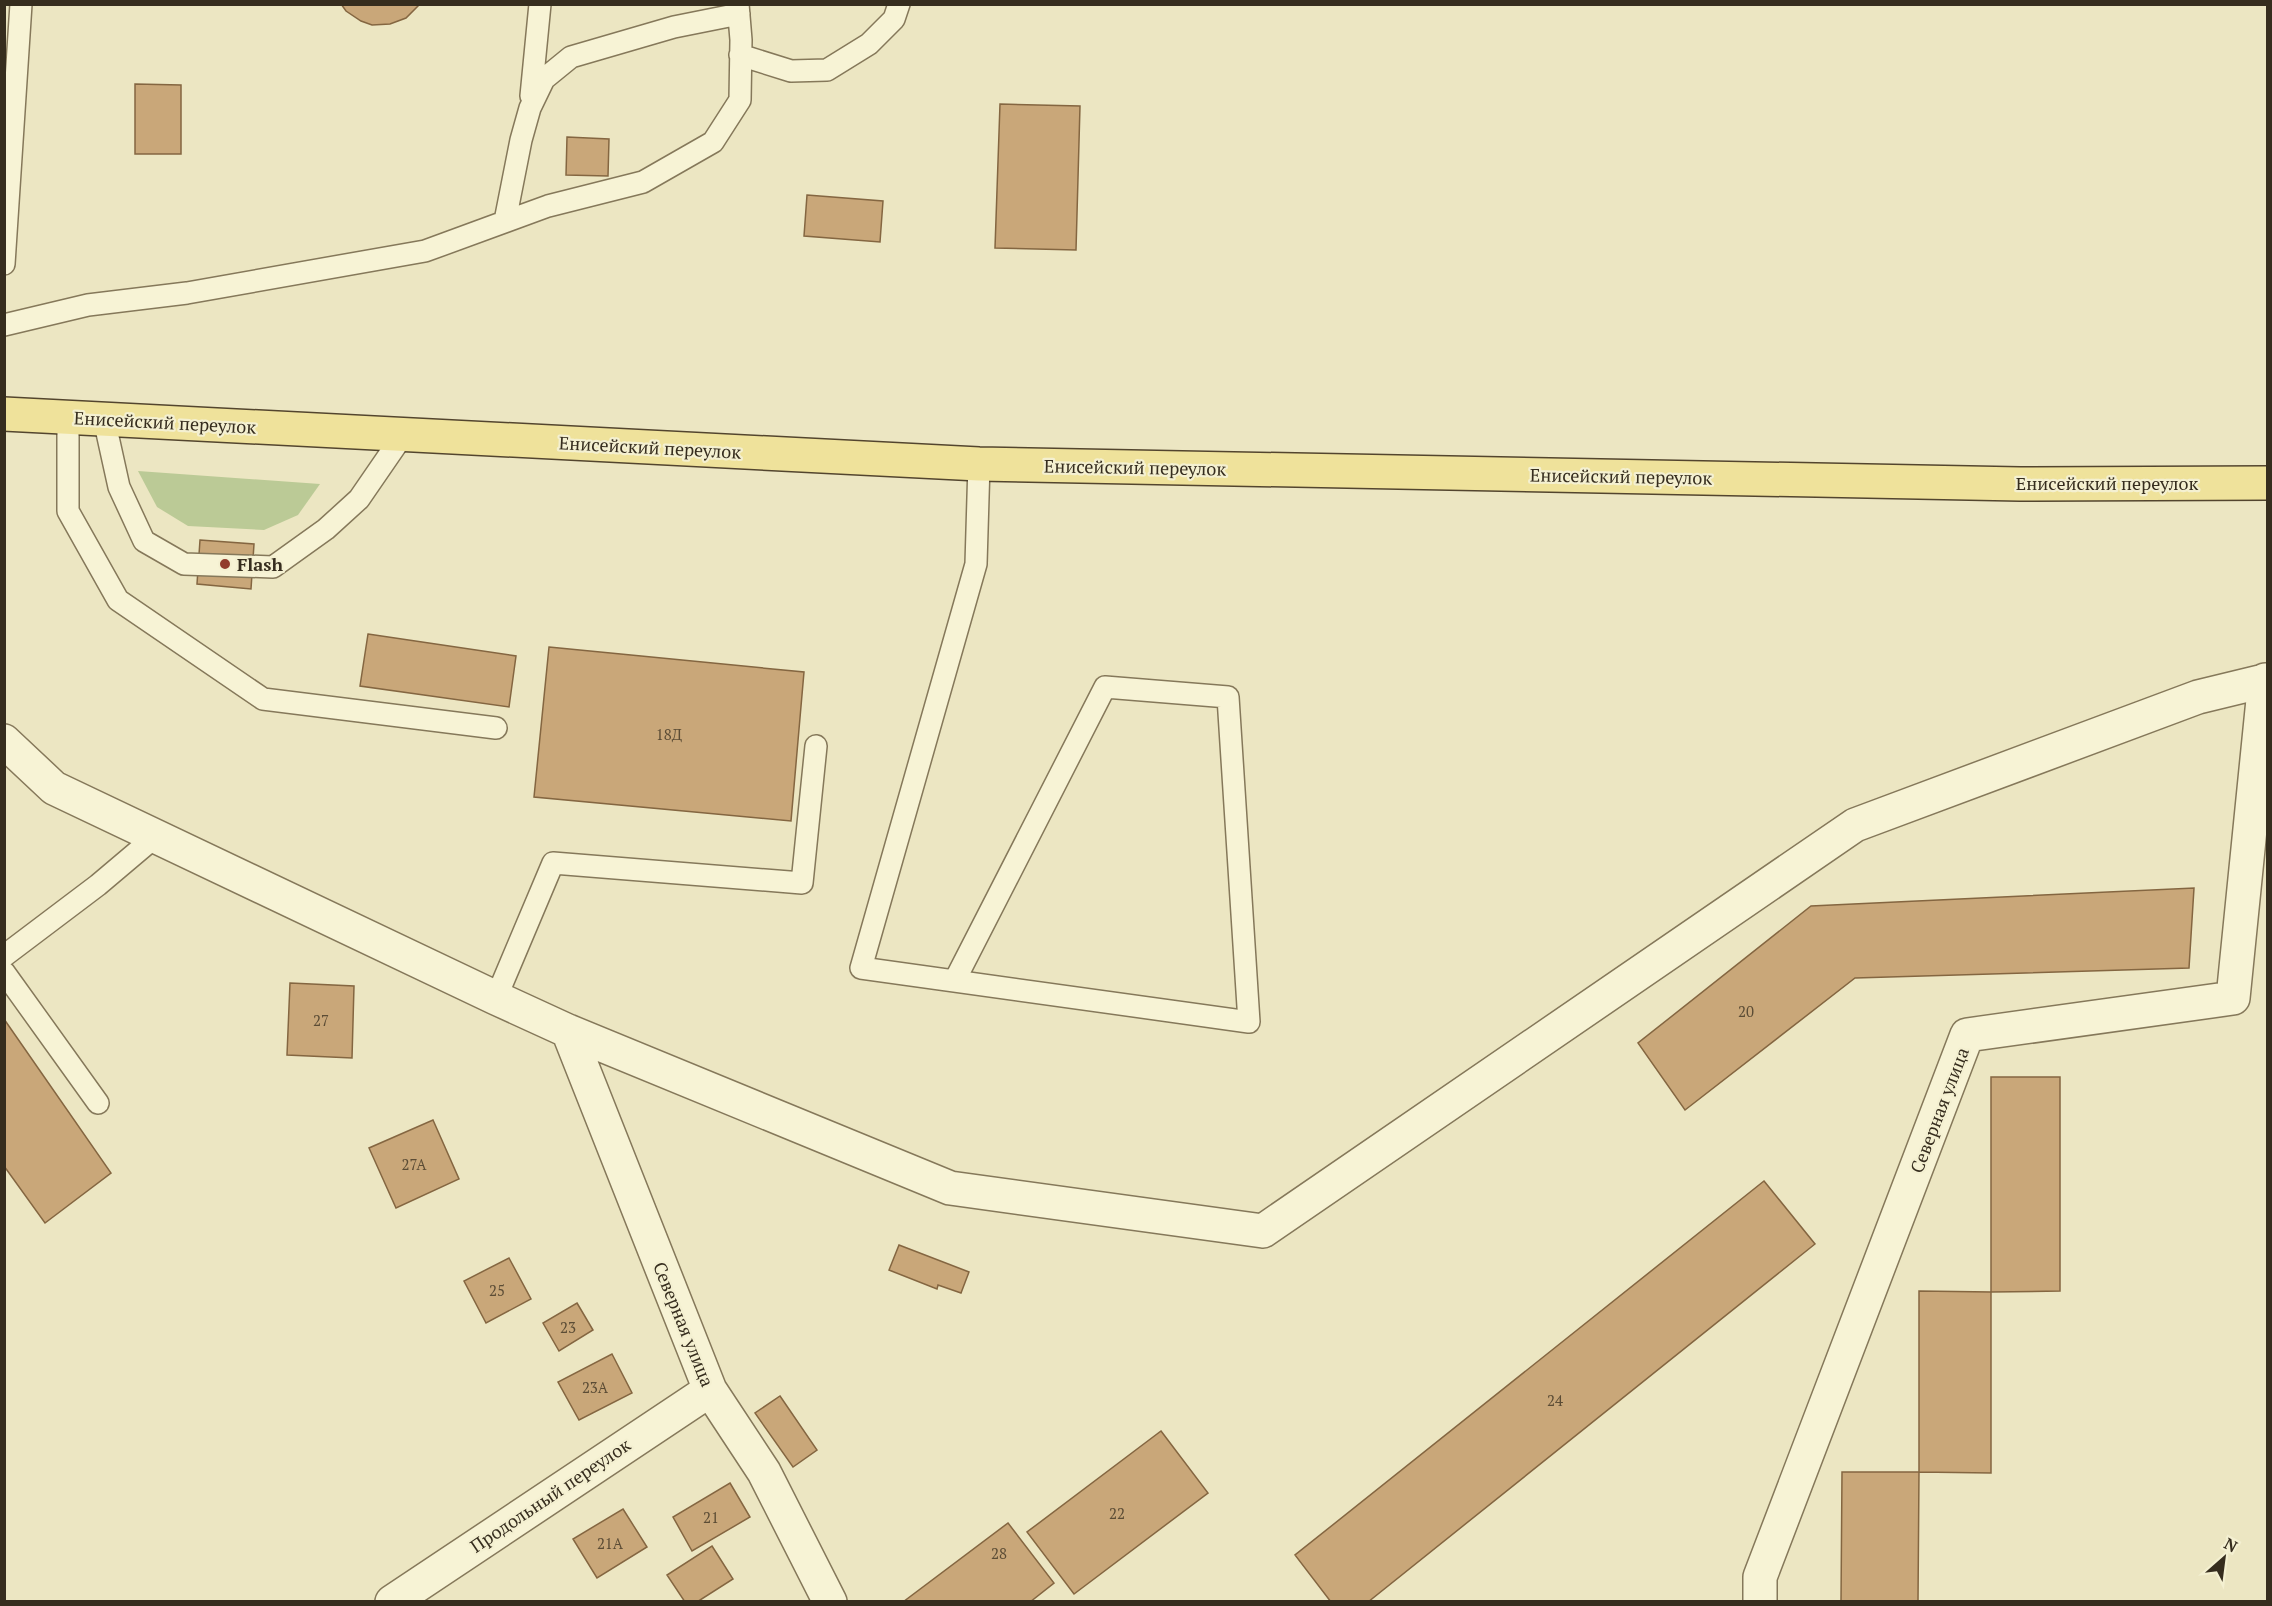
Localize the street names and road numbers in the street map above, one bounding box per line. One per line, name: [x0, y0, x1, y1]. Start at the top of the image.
street label: Енисейский переулок: [73, 405, 257, 439]
street label: Енисейский переулок: [558, 430, 742, 464]
street label: Енисейский переулок: [1044, 453, 1227, 481]
street label: Енисейский переулок: [1530, 462, 1713, 490]
street label: Енисейский переулок: [2016, 471, 2198, 495]
street label: Северная улица: [1904, 1044, 1974, 1176]
street label: Северная улица: [648, 1258, 720, 1390]
street label: Продольный переулок: [465, 1432, 635, 1558]

